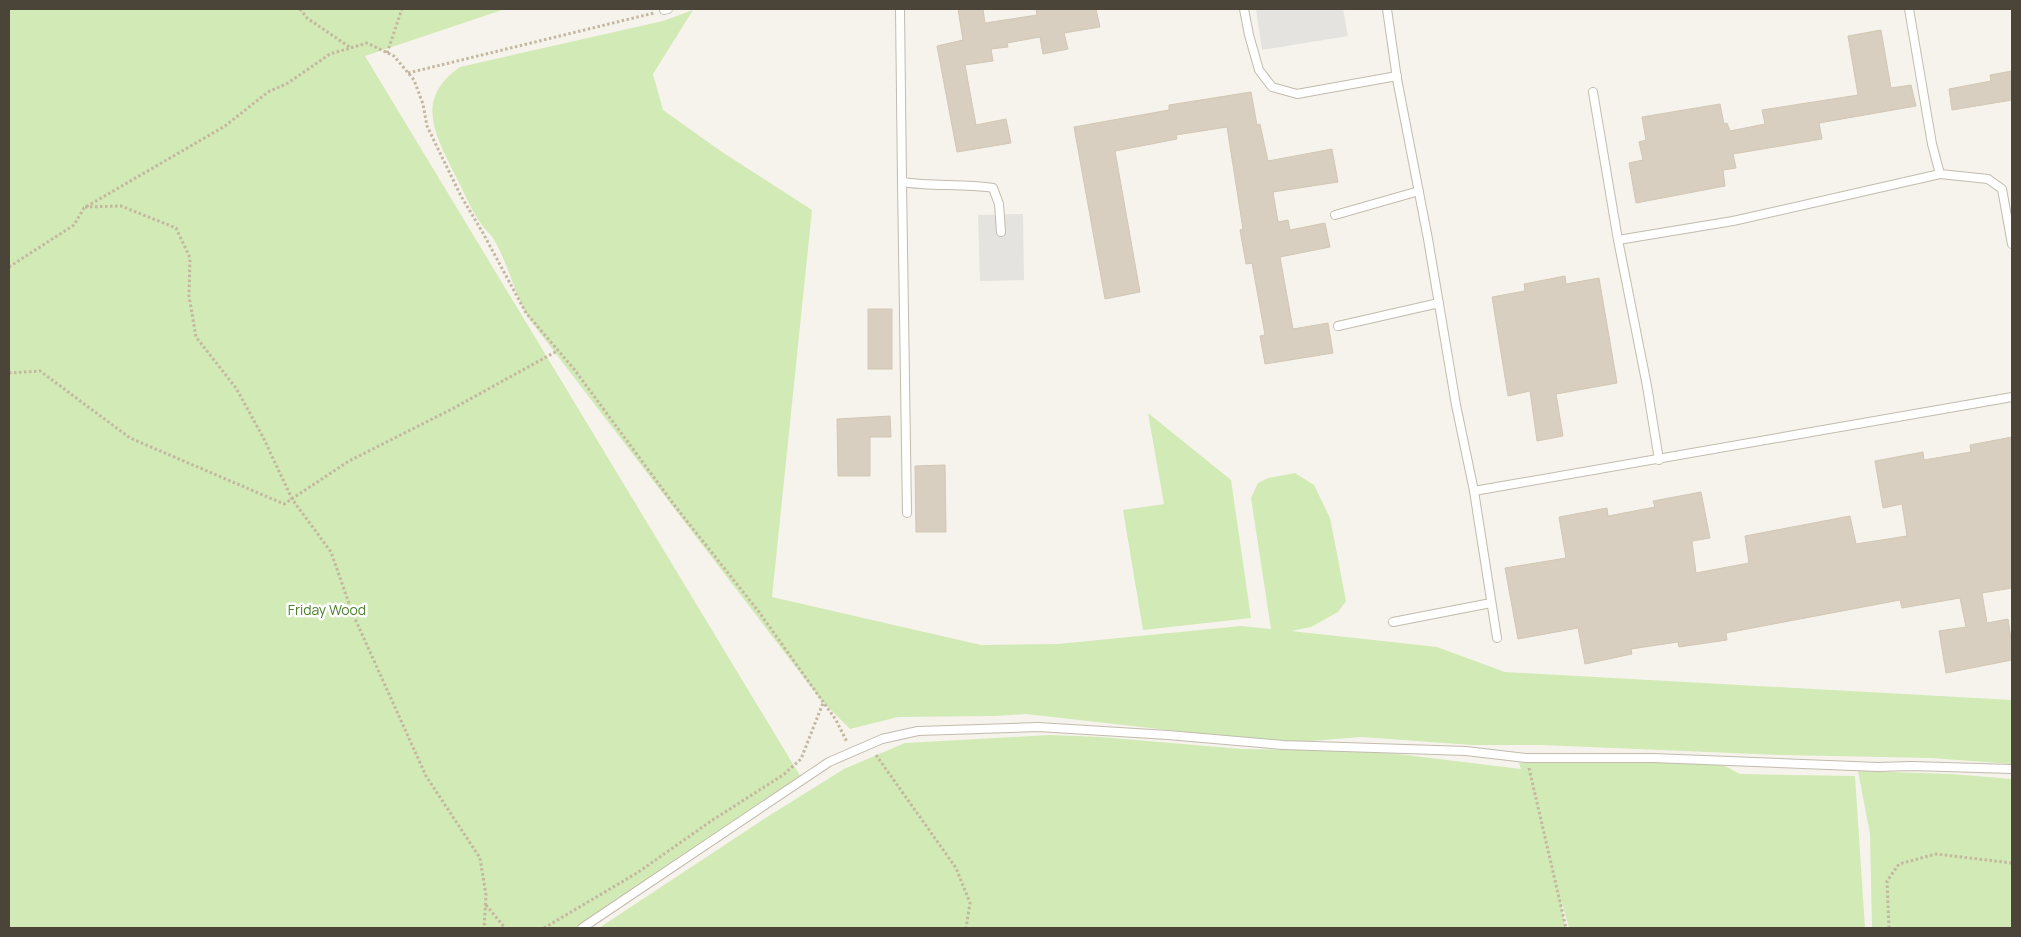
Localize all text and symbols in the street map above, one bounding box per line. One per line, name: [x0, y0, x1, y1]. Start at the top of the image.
park label: Friday Wood: [288, 600, 366, 619]

